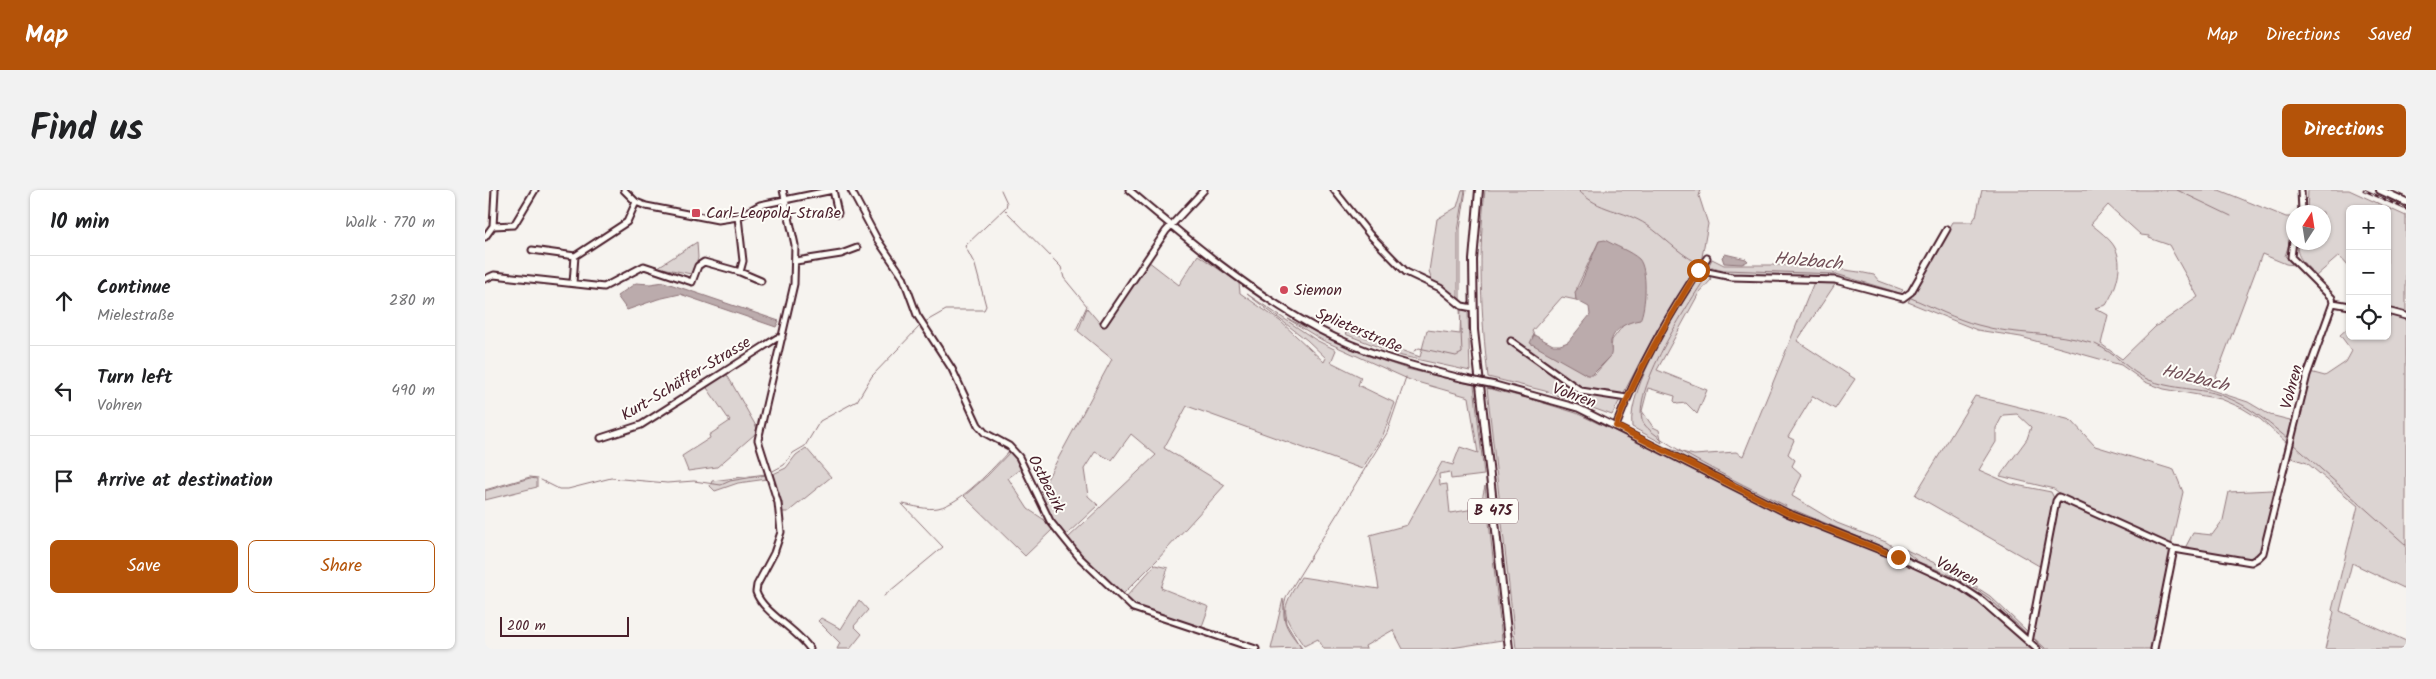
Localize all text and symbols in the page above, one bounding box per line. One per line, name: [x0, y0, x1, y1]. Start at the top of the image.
text: Map: [25, 16, 68, 55]
text: Map: [2206, 21, 2238, 50]
text: Directions: [2266, 21, 2340, 50]
text: Saved: [2368, 21, 2411, 50]
text: Find us: [30, 102, 143, 158]
button: Directions: [2282, 104, 2406, 157]
place label: Carl-Leopold-Straße: [706, 201, 841, 226]
north arrow: [2286, 205, 2331, 250]
map controls: [2346, 205, 2391, 340]
button: +: [2346, 205, 2391, 250]
text: 10 min: [50, 206, 110, 239]
marker: Carl-Leopold-Straße: [690, 207, 702, 219]
text: Walk · 770 m: [345, 210, 435, 235]
water label: Holzbach: [1773, 245, 1845, 280]
button: −: [2346, 250, 2391, 295]
route start: [1687, 259, 1710, 282]
text: Continue: [97, 273, 170, 303]
place label: Siemon: [1294, 278, 1342, 303]
marker: Siemon: [1278, 284, 1290, 296]
icon: ahead: [50, 287, 78, 315]
text: 280 m: [389, 288, 435, 313]
button: locate: [2346, 295, 2391, 340]
street label: Splieterstraße: [1312, 301, 1406, 361]
text: Mielestraße: [97, 303, 174, 328]
street label: Kurt-Schäffer-Strasse: [616, 330, 756, 428]
water label: Holzbach: [2158, 357, 2233, 402]
street label: Vohren: [2274, 362, 2310, 412]
text: Turn left: [97, 363, 172, 393]
street label: Vohren: [1548, 376, 1600, 416]
icon: left: [50, 377, 78, 405]
text: 490 m: [391, 378, 435, 403]
text: Vohren: [97, 393, 142, 418]
street label: Ostbezirk: [1021, 451, 1071, 518]
text: Arrive at destination: [97, 466, 273, 496]
icon: arrive: [50, 467, 78, 495]
road number: B 475: [1468, 498, 1518, 524]
button: Save: [50, 540, 238, 593]
button: Share: [248, 540, 435, 593]
route end: [1887, 546, 1910, 569]
street label: Vohren: [1931, 550, 1983, 594]
scale bar: [500, 614, 629, 637]
text: 200 m: [507, 615, 546, 637]

